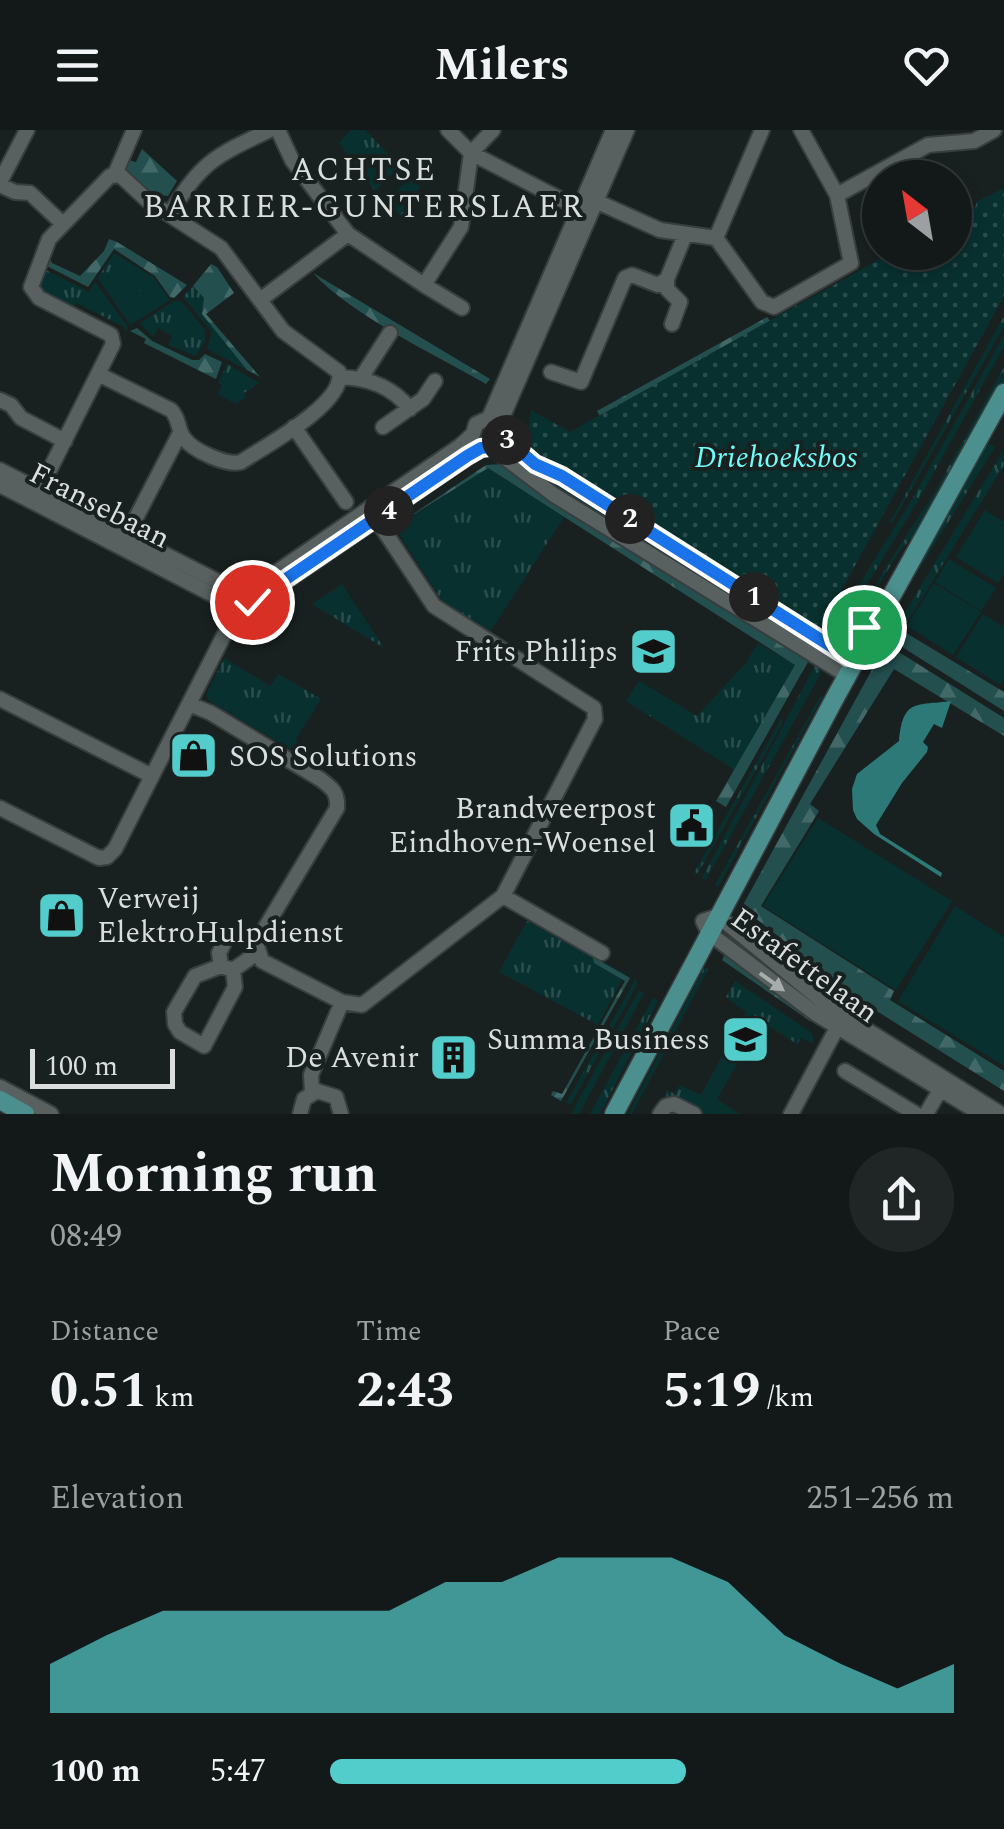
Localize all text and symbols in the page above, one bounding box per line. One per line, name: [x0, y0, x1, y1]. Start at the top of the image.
text: Milers: [434, 31, 570, 100]
icon: menu: [50, 38, 105, 93]
icon: heart: [899, 38, 954, 93]
district label: ACHTSE BARRIER-GUNTERSLAER: [143, 146, 585, 232]
north arrow: [862, 160, 972, 270]
map controls: [862, 160, 972, 270]
pin: 3: [482, 415, 532, 465]
text: 3: [499, 418, 515, 461]
park label: Driehoeksbos: [695, 435, 858, 481]
street label: Fransebaan: [21, 451, 178, 561]
pin: 4: [364, 486, 414, 536]
text: 4: [381, 489, 397, 532]
pin: 2: [605, 494, 655, 544]
text: 2: [622, 497, 638, 540]
pin: [210, 560, 295, 645]
pin: 1: [729, 572, 779, 622]
icon: check: [225, 575, 280, 630]
text: 1: [746, 575, 762, 618]
pin: [822, 585, 907, 670]
icon: arrive: [837, 600, 892, 655]
school or university icon: Frits Philips: [627, 625, 679, 677]
place label: Frits Philips: [454, 629, 618, 675]
shop icon: SOS Solutions: [168, 730, 220, 782]
place label: SOS Solutions: [229, 734, 418, 780]
place label: Brandweerpost Eindhoven-Woensel: [389, 786, 656, 866]
public building icon: Brandweerpost Eindhoven-Woensel: [665, 799, 717, 851]
place label: Verweij ElektroHulpdienst: [97, 876, 344, 956]
shop icon: Verweij ElektroHulpdienst: [36, 889, 88, 941]
street label: Estafettelaan: [721, 896, 888, 1035]
one-way arrow: [759, 972, 785, 991]
school or university icon: Summa Business: [719, 1013, 771, 1065]
place label: Summa Business: [487, 1017, 710, 1063]
building icon: De Avenir: [428, 1031, 480, 1083]
place label: De Avenir: [285, 1035, 419, 1081]
scale bar: [30, 1044, 175, 1088]
text: 100 m: [45, 1045, 118, 1088]
text: Morning run: [50, 1133, 378, 1216]
button: share: [849, 1147, 954, 1252]
text: 08:49: [50, 1212, 122, 1261]
text: Distance: [50, 1310, 159, 1353]
text: Time: [356, 1310, 422, 1353]
text: Pace: [663, 1310, 721, 1353]
text: 0.51: [50, 1353, 148, 1429]
text: 2:43: [356, 1353, 454, 1429]
text: 5:19: [663, 1353, 760, 1429]
text: km: [148, 1376, 194, 1419]
text: /km: [760, 1376, 814, 1419]
text: Elevation: [50, 1474, 184, 1523]
text: 251–256 m: [806, 1474, 954, 1523]
text: 100 m: [50, 1747, 141, 1796]
text: 5:47: [210, 1747, 266, 1796]

